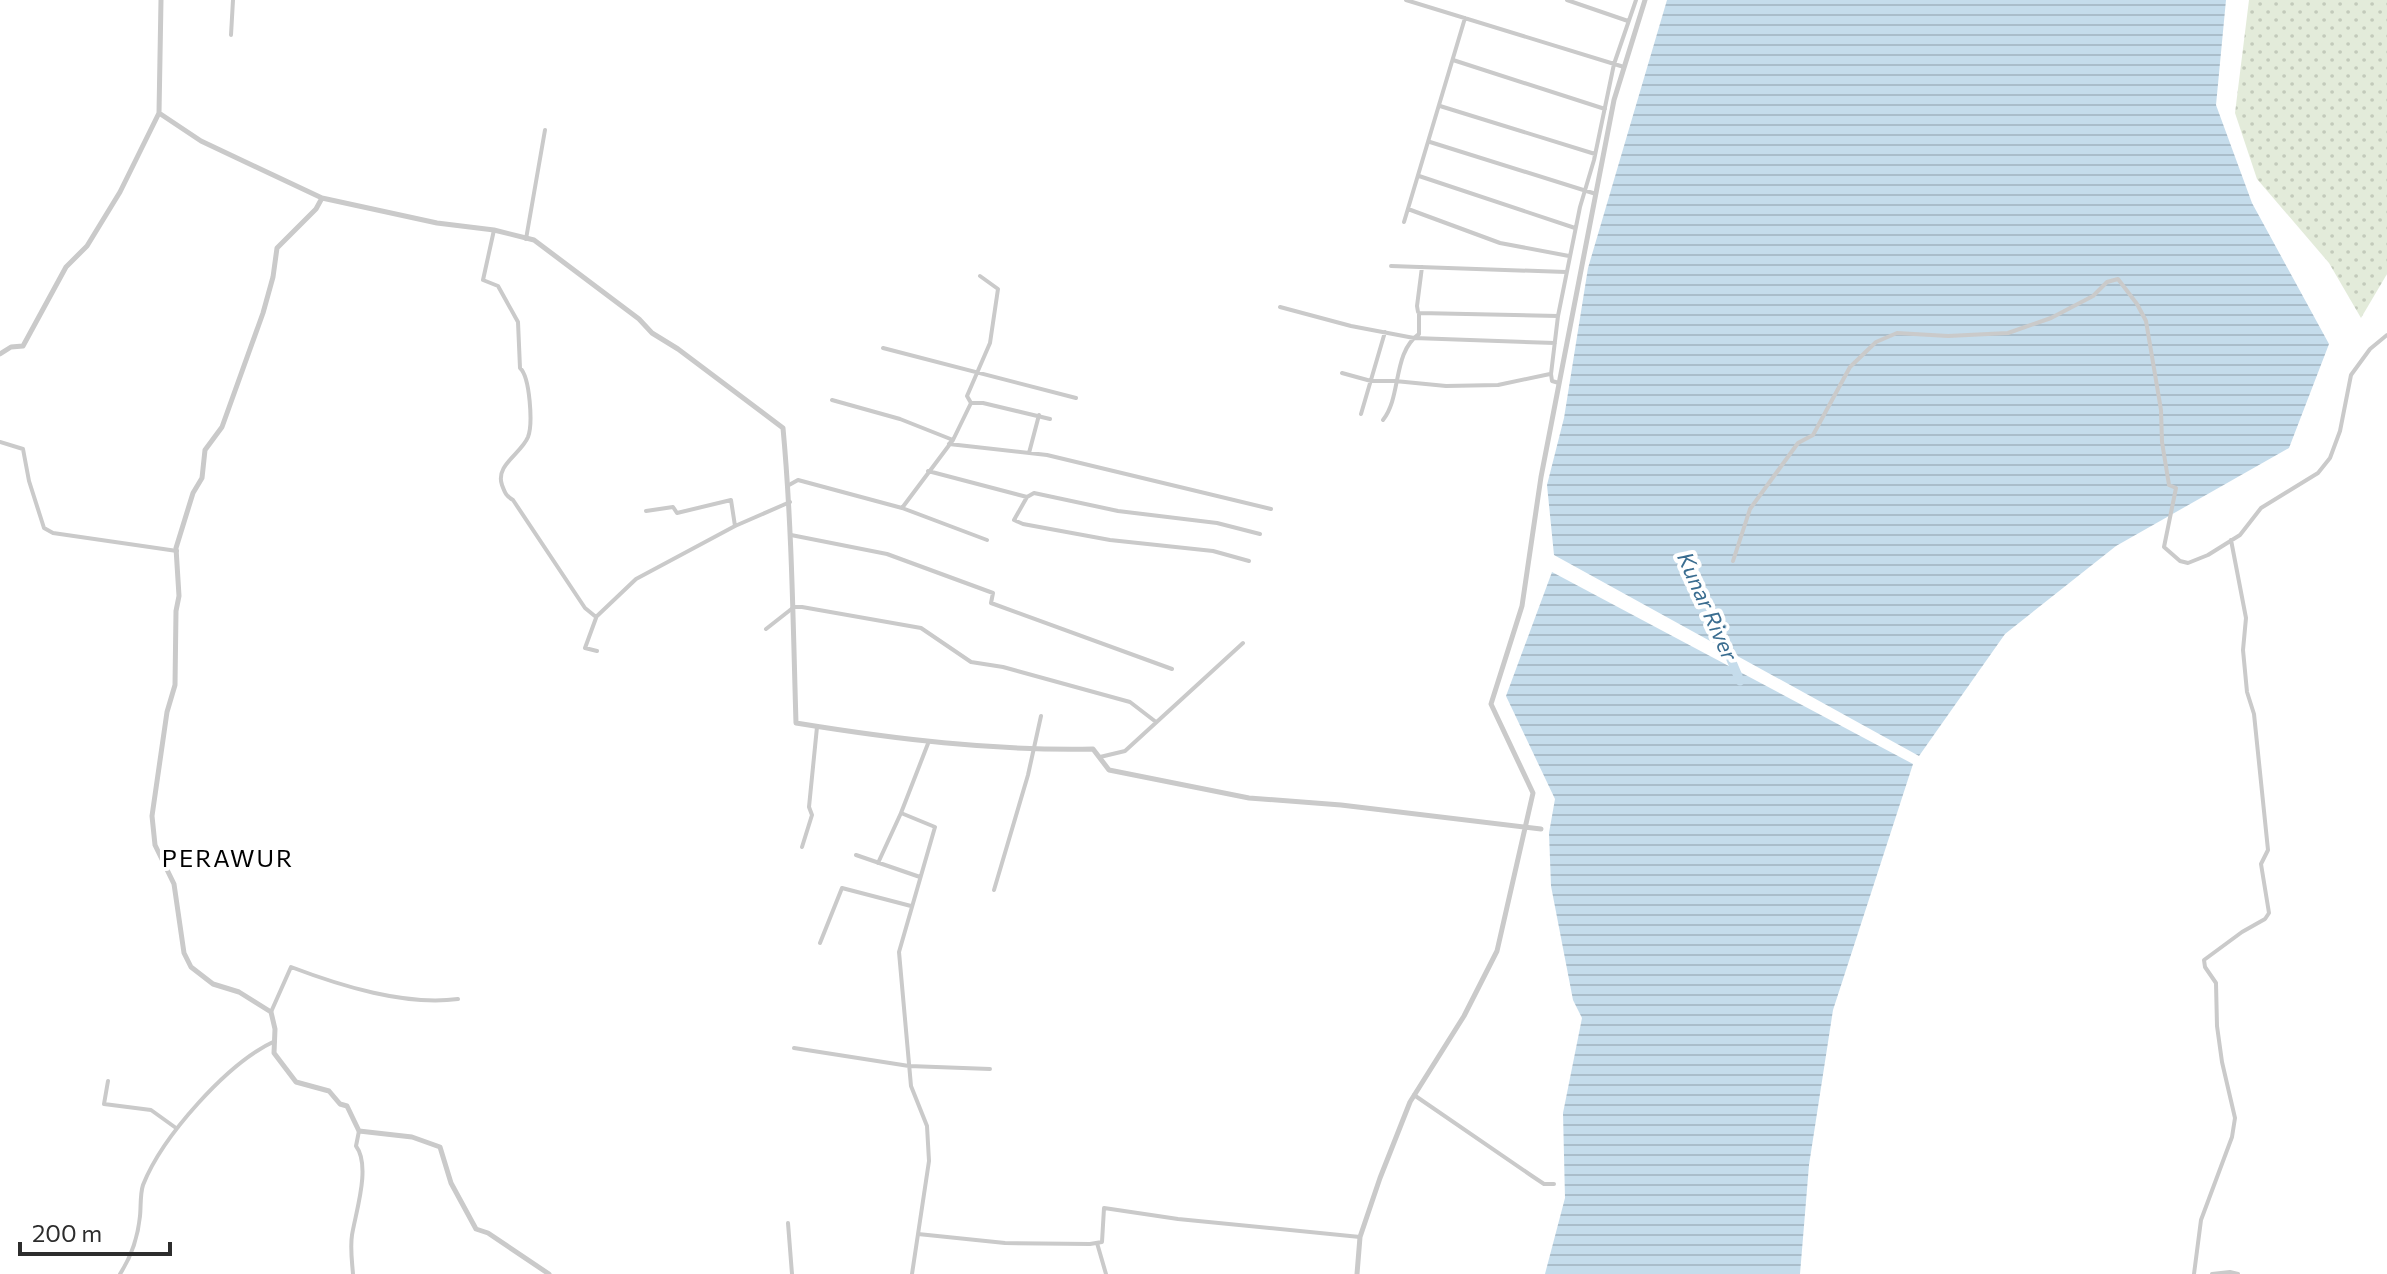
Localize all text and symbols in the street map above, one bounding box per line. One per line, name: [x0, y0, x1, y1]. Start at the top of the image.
water label: Kunar River: [1672, 548, 1744, 665]
district label: PERAWUR: [162, 843, 294, 872]
scale bar: [20, 1206, 170, 1256]
text: 200 m: [32, 1218, 102, 1247]

